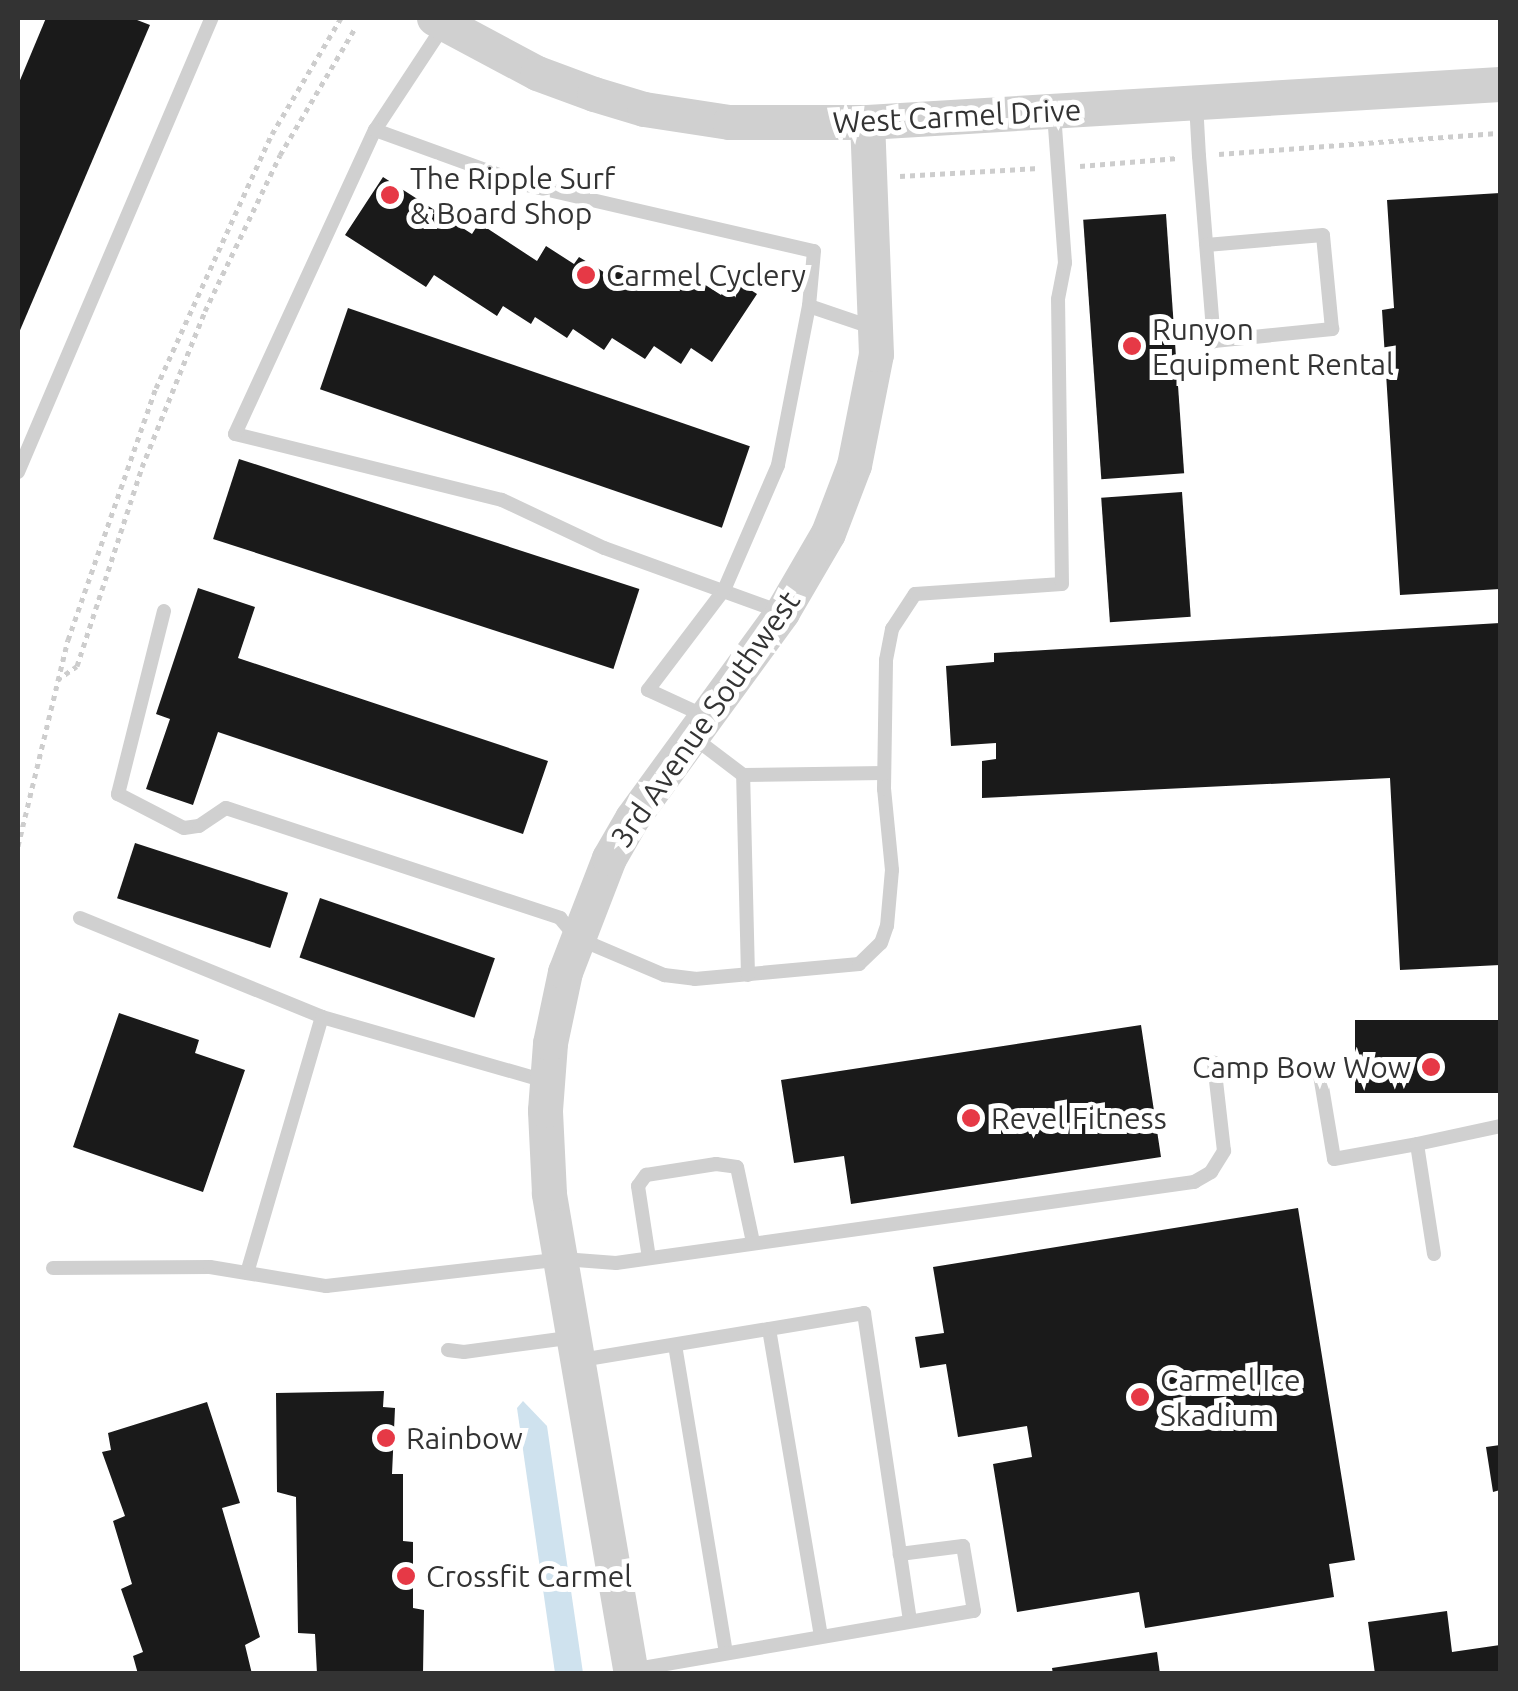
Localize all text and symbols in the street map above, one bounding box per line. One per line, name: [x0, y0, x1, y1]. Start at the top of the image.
street label: West Carmel Drive: [832, 92, 1082, 140]
place label: The Ripple Surf & Board Shop: [410, 160, 615, 230]
marker: The Ripple Surf & Board Shop: [379, 184, 401, 206]
place label: Carmel Cyclery: [606, 257, 806, 293]
marker: Carmel Cyclery: [575, 264, 597, 286]
place label: Runyon Equipment Rental: [1152, 311, 1394, 382]
marker: Runyon Equipment Rental: [1121, 335, 1143, 357]
street label: 3rd Avenue Southwest: [603, 584, 807, 854]
place label: Camp Bow Wow: [1192, 1049, 1411, 1085]
marker: Camp Bow Wow: [1420, 1056, 1442, 1078]
place label: Revel Fitness: [991, 1100, 1167, 1136]
marker: Revel Fitness: [960, 1107, 982, 1129]
place label: Carmel Ice Skadium: [1160, 1362, 1300, 1432]
marker: Carmel Ice Skadium: [1129, 1386, 1151, 1408]
place label: Rainbow: [406, 1420, 523, 1456]
marker: Rainbow: [375, 1427, 397, 1449]
place label: Crossfit Carmel: [426, 1558, 632, 1594]
marker: Crossfit Carmel: [395, 1565, 417, 1587]

